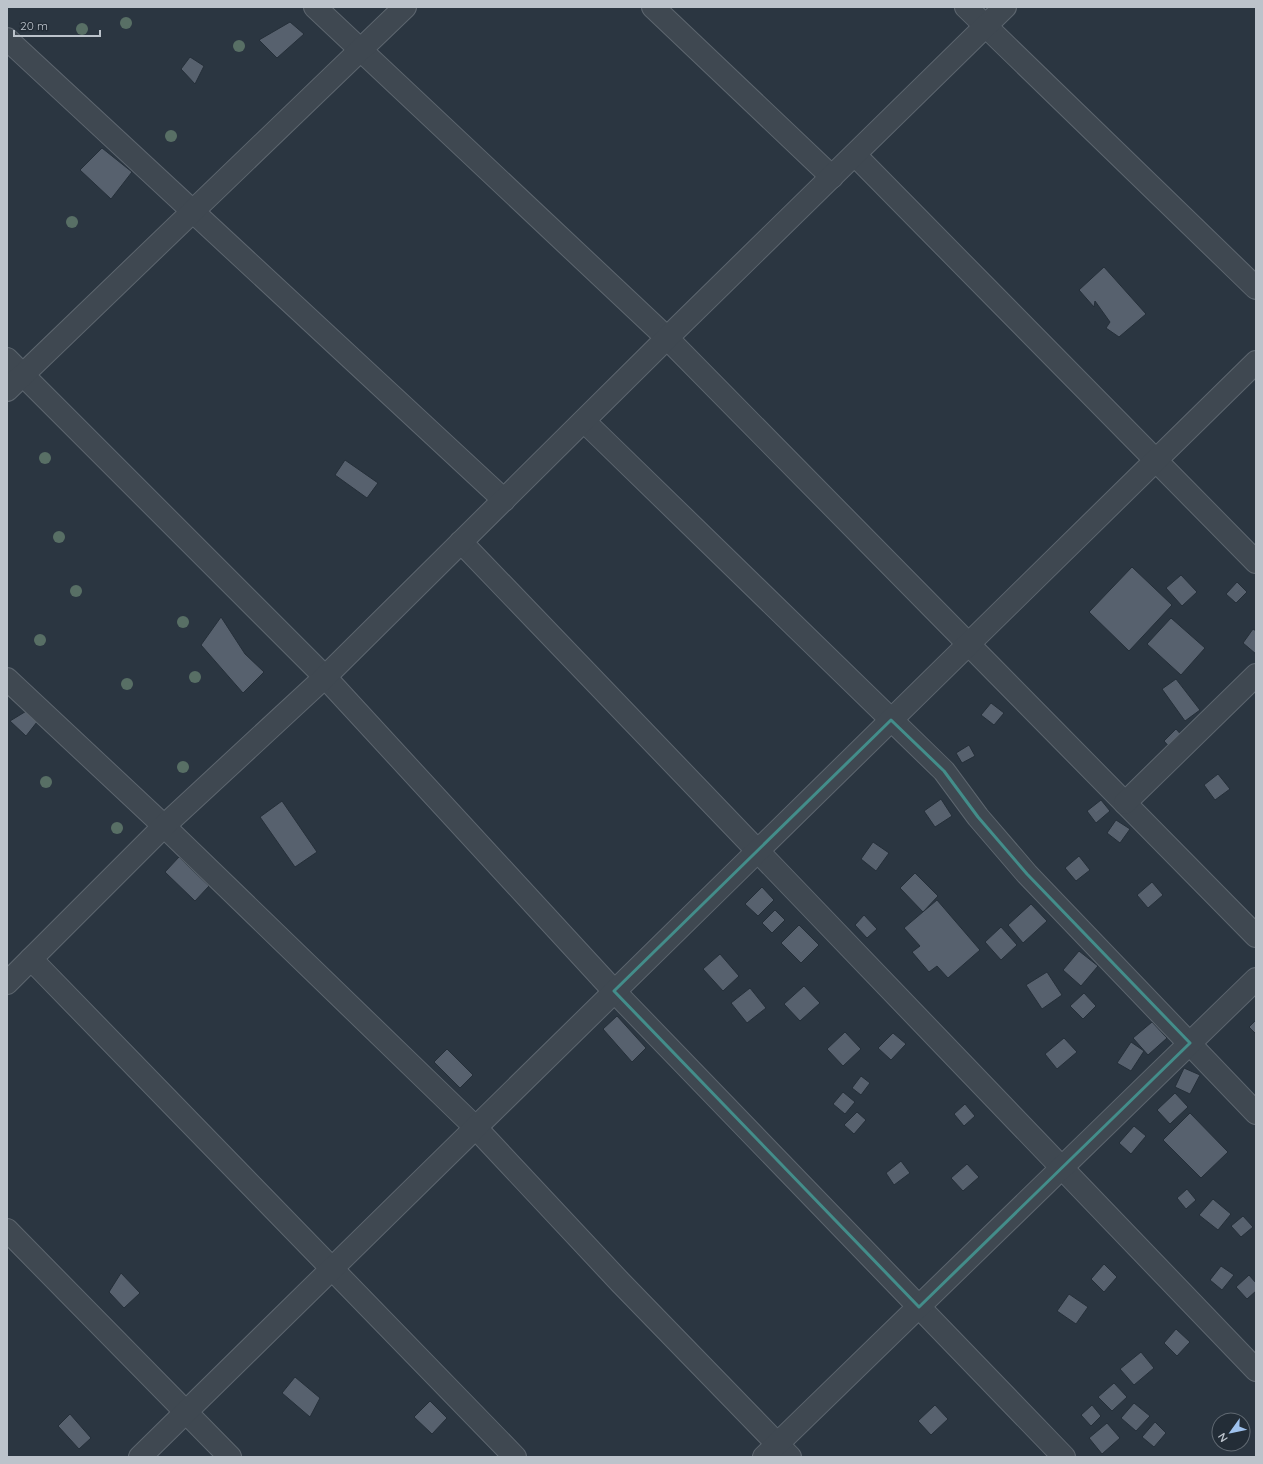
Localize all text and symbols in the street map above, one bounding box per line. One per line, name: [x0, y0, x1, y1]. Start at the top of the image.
scale bar: [14, 12, 100, 38]
text: 20 m: [20, 18, 48, 33]
north arrow: [1211, 1412, 1251, 1452]
text: N: [1215, 1430, 1231, 1445]

